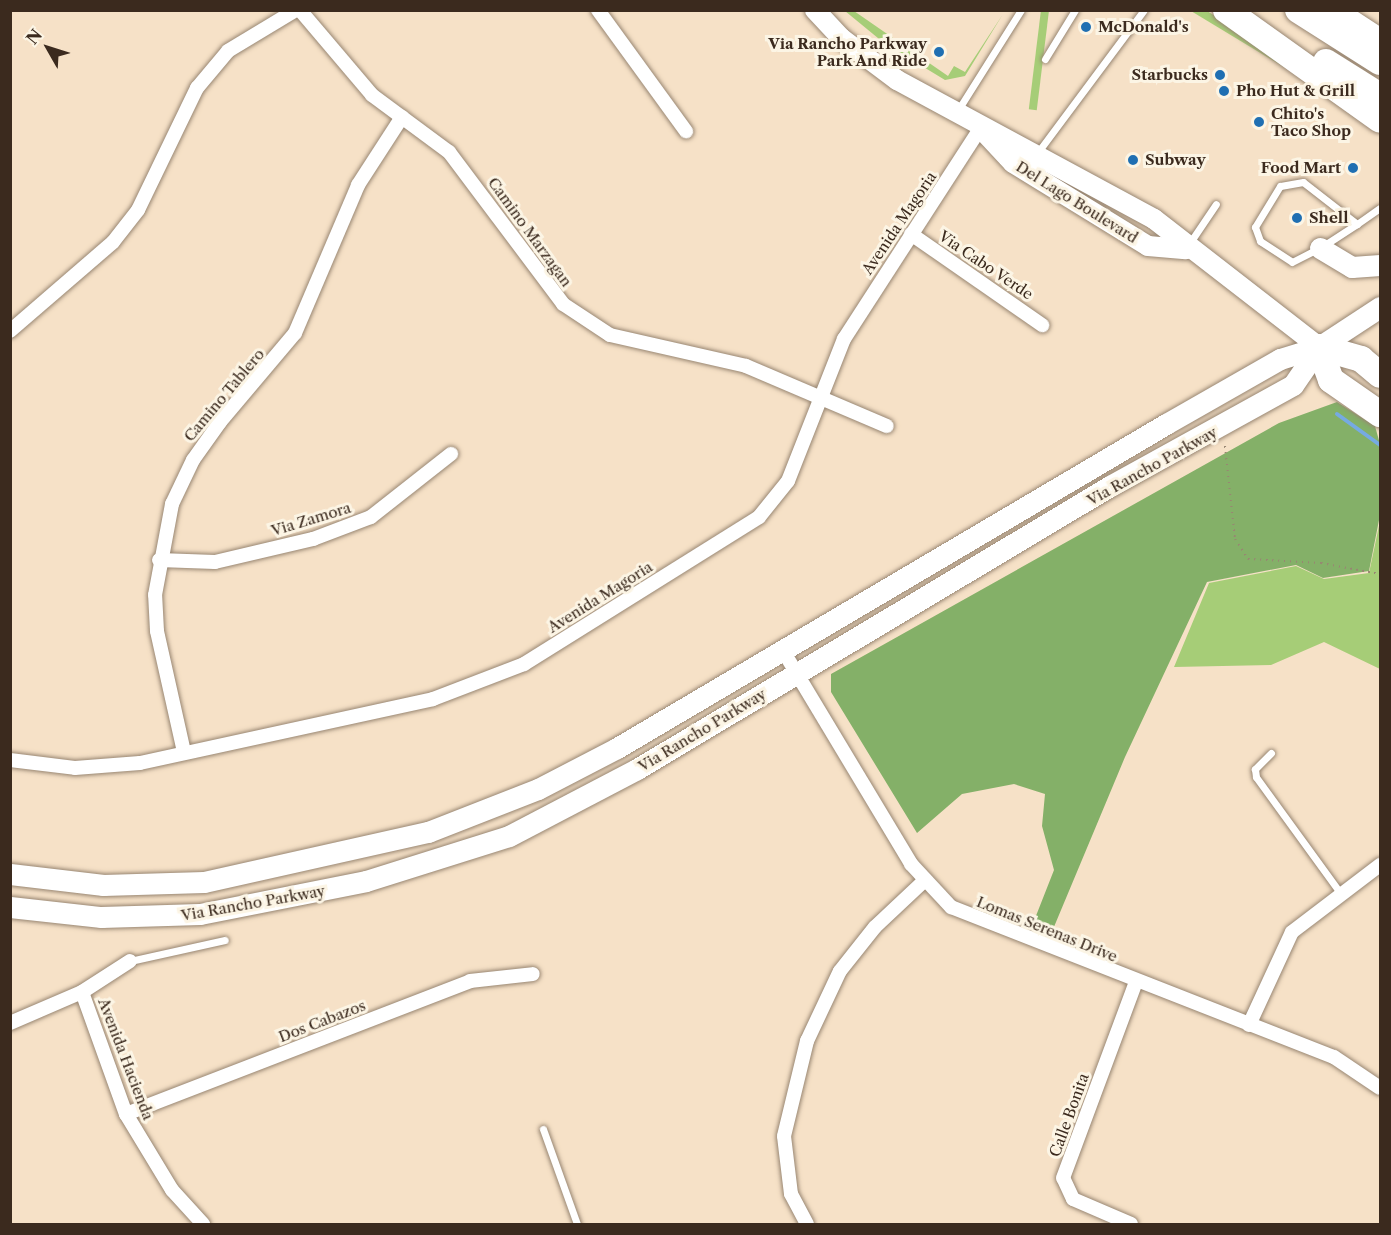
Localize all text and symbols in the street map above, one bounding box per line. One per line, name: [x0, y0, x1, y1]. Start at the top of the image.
north arrow: [18, 18, 78, 78]
place label: McDonald's: [1098, 18, 1189, 36]
marker: McDonald's: [1079, 20, 1093, 34]
text: N: [22, 25, 46, 48]
place label: Via Rancho Parkway Park And Ride: [768, 34, 927, 69]
marker: Via Rancho Parkway Park And Ride: [932, 45, 946, 59]
place label: Starbucks: [1132, 66, 1208, 84]
marker: Starbucks: [1213, 68, 1227, 82]
place label: Pho Hut & Grill: [1236, 82, 1355, 100]
marker: Pho Hut & Grill: [1217, 84, 1231, 98]
place label: Chito's Taco Shop: [1271, 104, 1351, 139]
marker: Chito's Taco Shop: [1252, 115, 1266, 129]
place label: Subway: [1145, 151, 1206, 169]
marker: Subway: [1126, 153, 1140, 167]
street label: Del Lago Boulevard: [1013, 157, 1141, 247]
place label: Food Mart: [1261, 159, 1341, 177]
marker: Food Mart: [1346, 161, 1360, 175]
street label: Avenida Magoria: [858, 168, 940, 278]
street label: Camino Marzagan: [484, 174, 576, 290]
place label: Shell: [1309, 209, 1348, 227]
marker: Shell: [1290, 211, 1304, 225]
street label: Via Cabo Verde: [935, 227, 1037, 303]
street label: Camino Tablero: [180, 345, 268, 445]
street label: Via Rancho Parkway: [1084, 423, 1220, 509]
street label: Via Zamora: [269, 498, 353, 540]
street label: Avenida Magoria: [544, 558, 656, 636]
street label: Via Rancho Parkway: [635, 685, 769, 775]
street label: Via Rancho Parkway: [179, 881, 327, 925]
street label: Lomas Serenas Drive: [974, 893, 1120, 965]
street label: Avenida Hacienda: [94, 995, 158, 1123]
street label: Dos Cabazos: [276, 996, 368, 1046]
street label: Calle Bonita: [1046, 1071, 1092, 1159]

